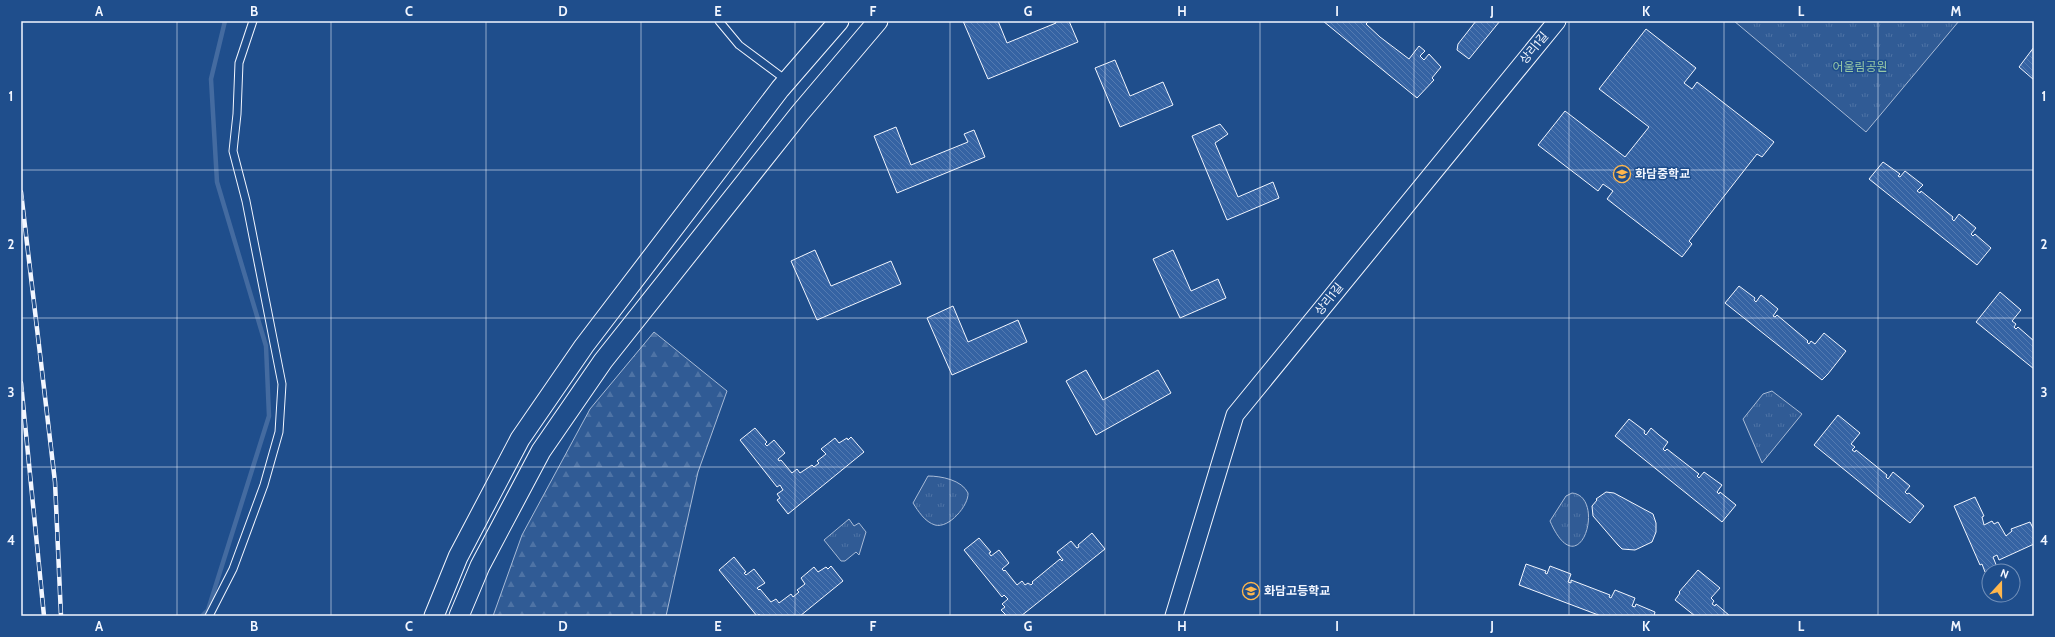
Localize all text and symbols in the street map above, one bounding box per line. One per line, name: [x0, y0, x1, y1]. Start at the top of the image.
text: A: [95, 3, 104, 19]
text: B: [250, 3, 258, 19]
text: C: [405, 3, 413, 19]
text: D: [558, 3, 568, 19]
text: E: [714, 3, 722, 19]
text: F: [870, 3, 877, 19]
text: G: [1024, 3, 1033, 19]
text: H: [1177, 3, 1187, 19]
text: I: [1335, 3, 1339, 19]
text: J: [1489, 3, 1494, 19]
text: K: [1642, 3, 1651, 19]
text: L: [1798, 3, 1805, 19]
text: M: [1951, 3, 1962, 19]
street label: 상리1길: [1516, 29, 1551, 67]
park label: 어울림공원: [1832, 59, 1888, 74]
text: 1: [9, 88, 13, 104]
text: 1: [2042, 88, 2046, 104]
school or university icon: 화담중학교: [1612, 164, 1632, 184]
place label: 화담중학교: [1635, 166, 1690, 181]
text: 2: [8, 236, 15, 252]
text: 2: [2041, 236, 2048, 252]
street label: 상리1길: [1311, 280, 1346, 318]
text: 3: [7, 384, 15, 400]
text: 3: [2040, 384, 2048, 400]
text: 4: [7, 532, 15, 548]
text: 4: [2040, 532, 2048, 548]
north arrow: [1981, 563, 2021, 603]
text: N: [1998, 566, 2011, 582]
school or university icon: 화담고등학교: [1241, 581, 1261, 601]
place label: 화담고등학교: [1264, 583, 1330, 598]
text: A: [95, 618, 104, 634]
text: B: [250, 618, 258, 634]
text: C: [405, 618, 413, 634]
text: D: [558, 618, 568, 634]
text: E: [714, 618, 722, 634]
text: F: [870, 618, 877, 634]
text: G: [1024, 618, 1033, 634]
text: H: [1177, 618, 1187, 634]
text: I: [1335, 618, 1339, 634]
text: J: [1489, 618, 1494, 634]
text: K: [1642, 618, 1651, 634]
text: L: [1798, 618, 1805, 634]
text: M: [1951, 618, 1962, 634]

